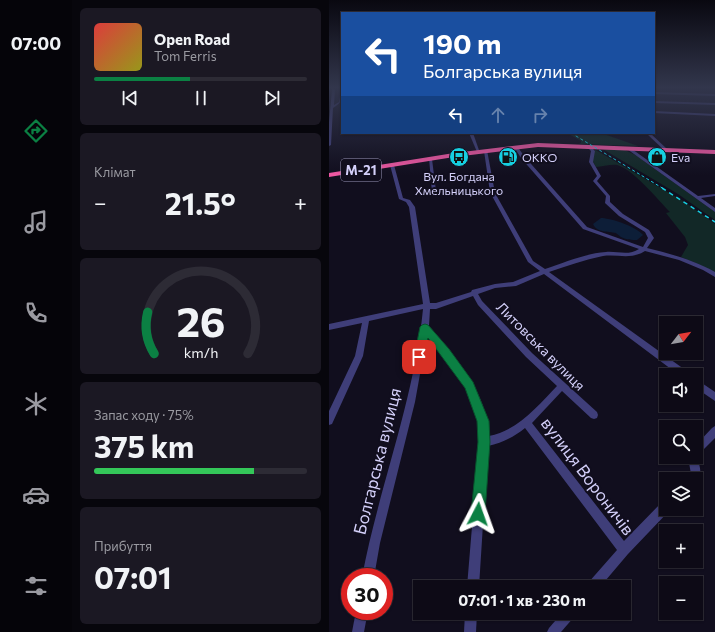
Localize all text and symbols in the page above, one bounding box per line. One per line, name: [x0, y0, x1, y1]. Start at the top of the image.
text: 190 m: [423, 26, 501, 60]
icon: left: [357, 28, 409, 80]
text: Open Road: [154, 30, 230, 48]
text: 07:00: [11, 32, 61, 54]
text: Tom Ferris: [154, 48, 217, 64]
text: Болгарська вулиця: [423, 60, 582, 82]
icon: previous: [119, 87, 141, 109]
icon: pause: [190, 87, 212, 109]
icon: next: [261, 87, 283, 109]
icon: left: [445, 104, 467, 126]
icon: ahead: [487, 104, 509, 126]
icon: right: [529, 104, 551, 126]
icon: directions: [22, 117, 50, 145]
bus stop icon: Вул. Богдана Хмельницького: [448, 146, 470, 168]
fuel station icon: ОККО: [497, 146, 519, 168]
shop icon: Eva: [646, 146, 668, 168]
place label: ОККО: [522, 150, 558, 164]
place label: Eva: [671, 150, 690, 164]
road number: М-21: [341, 159, 381, 181]
text: Клімат: [94, 164, 136, 180]
place label: Вул. Богдана Хмельницького: [415, 169, 503, 197]
text: 21.5°: [165, 184, 236, 221]
text: −: [94, 189, 107, 216]
text: +: [294, 189, 307, 216]
icon: music: [22, 208, 50, 236]
text: 26: [176, 295, 225, 346]
street label: Литовська вулиця: [493, 298, 589, 394]
icon: phone: [22, 299, 50, 327]
north arrow: [659, 316, 703, 360]
map controls: [659, 316, 703, 620]
pin: [402, 340, 436, 374]
text: km/h: [183, 343, 218, 361]
icon: arrive: [408, 346, 430, 368]
button: sound: [659, 368, 703, 412]
street label: Болгарська вулиця: [349, 385, 405, 537]
icon: climate: [22, 390, 50, 418]
text: Запас ходу · 75%: [94, 407, 194, 423]
street label: вулиця Вороничів: [537, 413, 639, 539]
button: search: [659, 420, 703, 464]
text: 375 km: [94, 427, 194, 464]
button: layers: [659, 472, 703, 516]
icon: car: [22, 481, 50, 509]
position arrow: [457, 493, 499, 535]
button: +: [659, 524, 703, 568]
text: Прибуття: [94, 538, 152, 554]
text: 07:01: [94, 558, 172, 595]
speed limit sign: 30: [341, 568, 393, 620]
icon: filters: [22, 572, 50, 600]
button: −: [659, 576, 703, 620]
text: 07:01 · 1 хв · 230 m: [458, 591, 586, 609]

